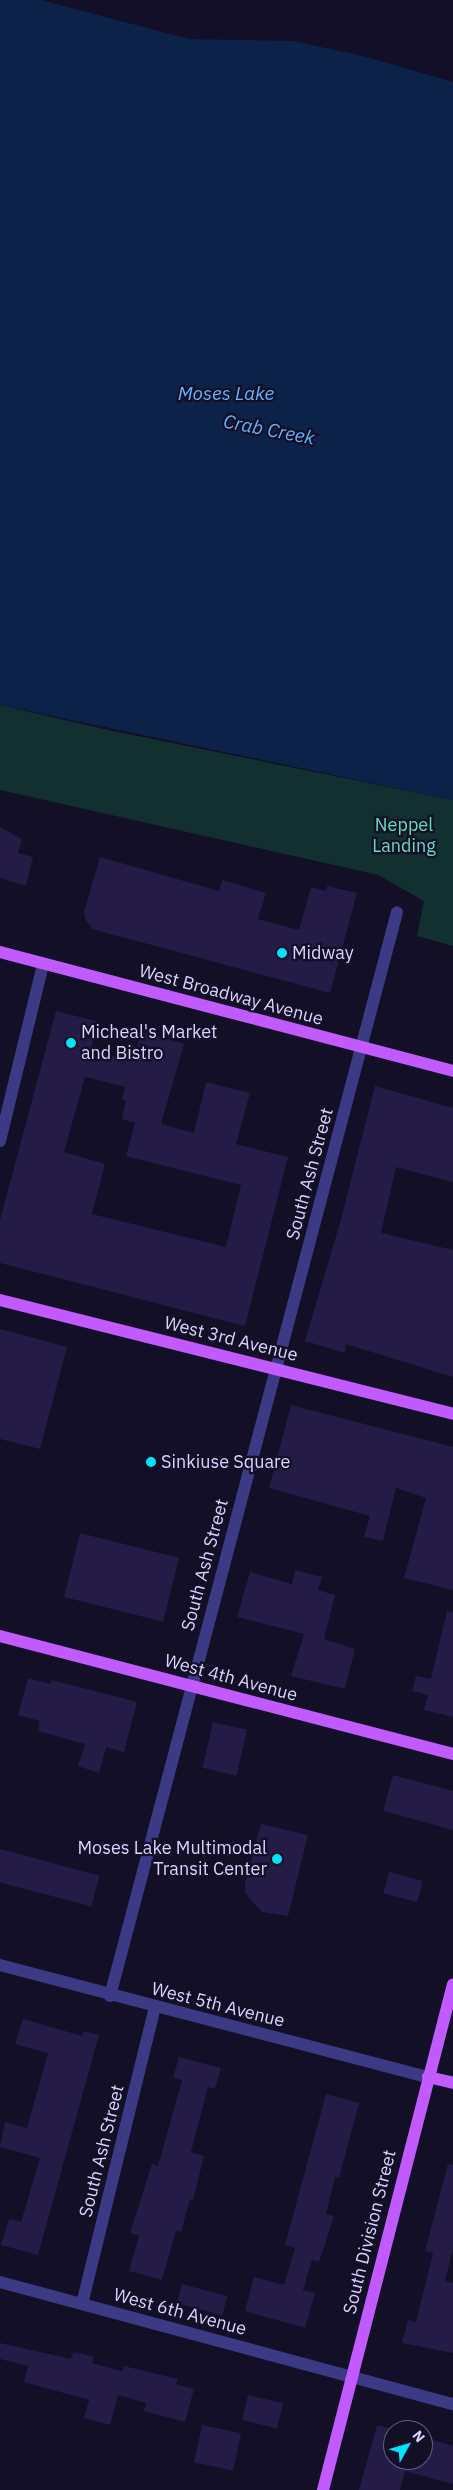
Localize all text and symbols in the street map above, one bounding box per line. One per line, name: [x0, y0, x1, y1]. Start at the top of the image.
water label: Moses Lake: [178, 383, 274, 405]
water label: Crab Creek: [222, 410, 316, 450]
park label: Neppel Landing: [372, 815, 436, 858]
place label: Midway: [292, 942, 354, 964]
marker: Midway: [276, 947, 288, 959]
street label: West Broadway Avenue: [137, 960, 325, 1030]
place label: Micheal's Market and Bistro: [81, 1022, 217, 1064]
marker: Micheal's Market and Bistro: [65, 1037, 77, 1049]
street label: South Ash Street: [282, 1106, 338, 1242]
street label: West 3rd Avenue: [162, 1312, 300, 1366]
place label: Sinkiuse Square: [161, 1451, 290, 1473]
marker: Sinkiuse Square: [145, 1456, 157, 1468]
street label: South Ash Street: [177, 1497, 233, 1633]
street label: West 4th Avenue: [162, 1650, 300, 1706]
place label: Moses Lake Multimodal Transit Center: [78, 1838, 267, 1880]
marker: Moses Lake Multimodal Transit Center: [271, 1853, 283, 1865]
street label: West 5th Avenue: [149, 1978, 287, 2032]
street label: South Ash Street: [75, 2083, 129, 2219]
street label: South Division Street: [339, 2148, 401, 2316]
street label: West 6th Avenue: [111, 2284, 249, 2340]
north arrow: [383, 2420, 433, 2470]
text: N: [409, 2427, 429, 2446]

